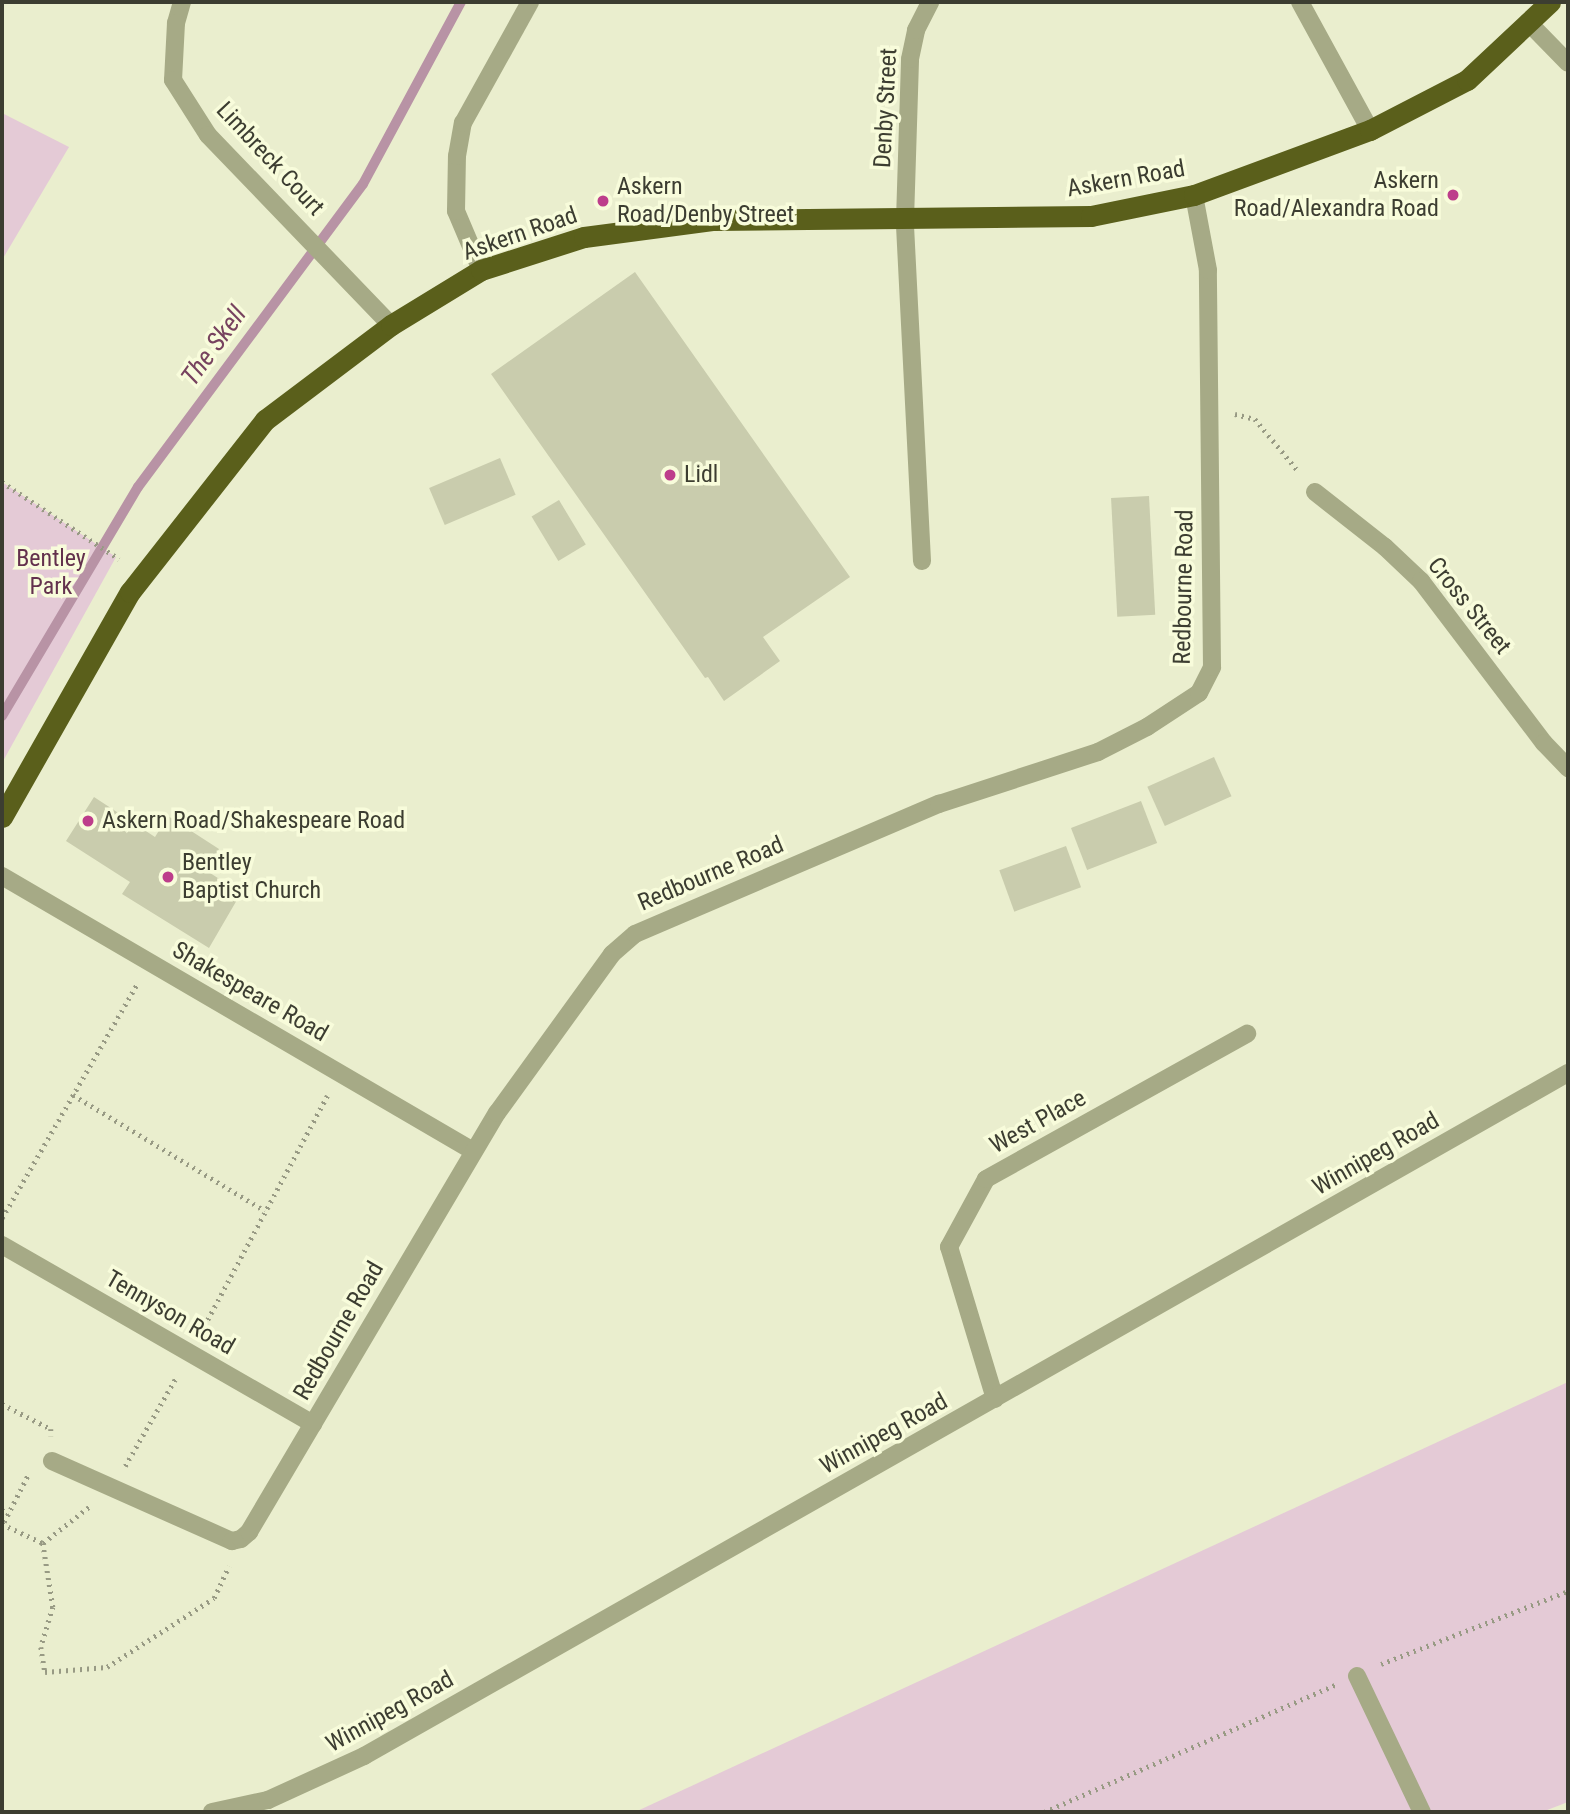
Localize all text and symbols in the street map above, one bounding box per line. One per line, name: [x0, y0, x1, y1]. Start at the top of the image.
street label: Denby Street: [868, 47, 904, 169]
street label: Limbreck Court: [210, 96, 330, 222]
street label: Askern Road: [1065, 154, 1187, 204]
place label: Askern Road/Alexandra Road: [1234, 167, 1439, 223]
place label: Askern Road/Denby Street: [617, 173, 794, 229]
marker: Askern Road/Alexandra Road: [1445, 187, 1461, 203]
marker: Askern Road/Denby Street: [595, 193, 611, 209]
street label: Askern Road: [459, 201, 581, 267]
water label: The Skell: [175, 300, 253, 392]
place label: Lidl: [684, 461, 718, 489]
marker: Lidl: [662, 467, 678, 483]
street label: Redbourne Road: [1168, 509, 1200, 665]
park label: Bentley Park: [16, 545, 86, 601]
street label: Cross Street: [1421, 552, 1517, 660]
place label: Askern Road/Shakespeare Road: [102, 807, 405, 835]
marker: Askern Road/Shakespeare Road: [80, 813, 96, 829]
street label: Redbourne Road: [634, 830, 788, 918]
place label: Bentley Baptist Church: [182, 849, 321, 905]
marker: Bentley Baptist Church: [160, 869, 176, 885]
street label: Shakespeare Road: [167, 936, 333, 1048]
street label: West Place: [985, 1084, 1091, 1160]
street label: Winnipeg Road: [1308, 1106, 1444, 1202]
street label: Redbourne Road: [288, 1257, 390, 1405]
street label: Tennyson Road: [100, 1264, 240, 1362]
street label: Winnipeg Road: [815, 1387, 953, 1481]
street label: Winnipeg Road: [321, 1665, 459, 1759]

